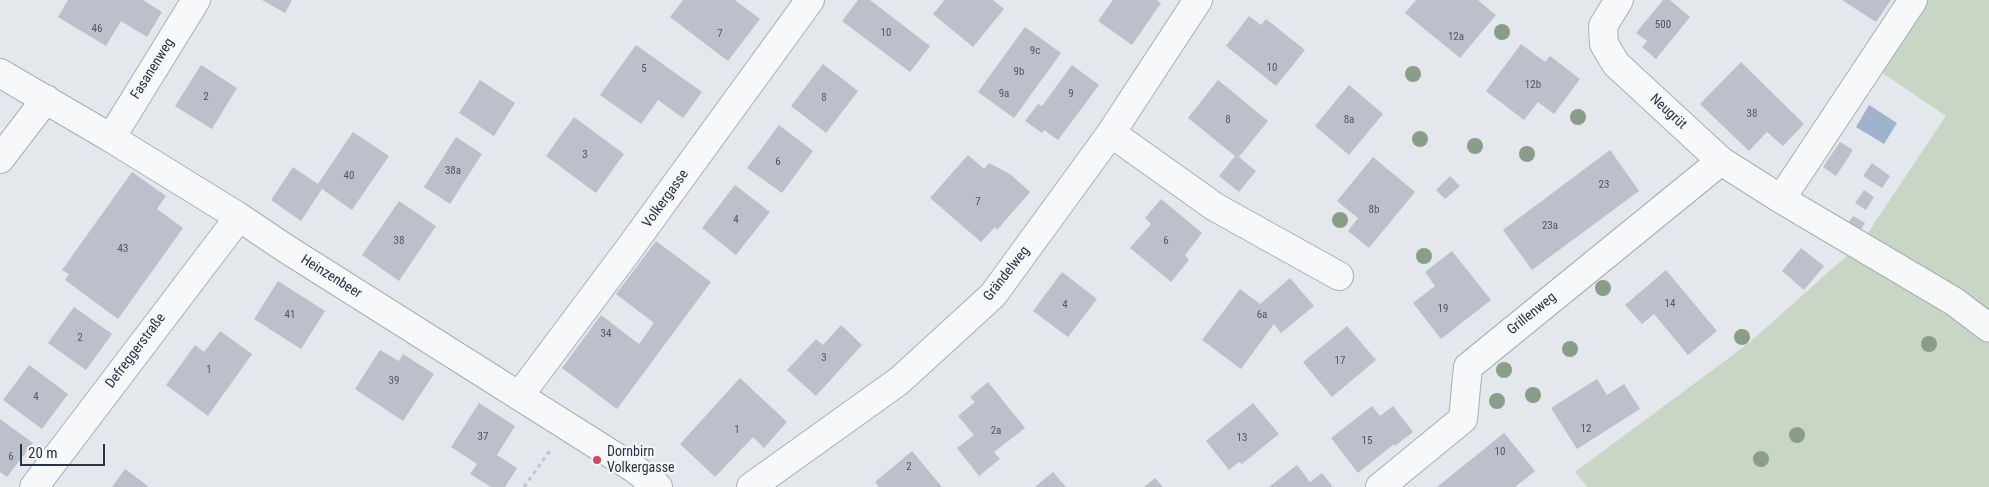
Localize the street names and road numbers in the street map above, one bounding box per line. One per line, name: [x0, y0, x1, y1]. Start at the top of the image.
street label: Fasanenweg: [128, 35, 178, 103]
street label: Neugrüt: [1646, 91, 1690, 133]
street label: Volkergasse: [639, 167, 693, 231]
street label: Grändelweg: [980, 243, 1034, 305]
street label: Heinzenbeer: [297, 252, 365, 302]
street label: Grillenweg: [1504, 289, 1560, 339]
street label: Defreggerstraße: [102, 310, 170, 392]

